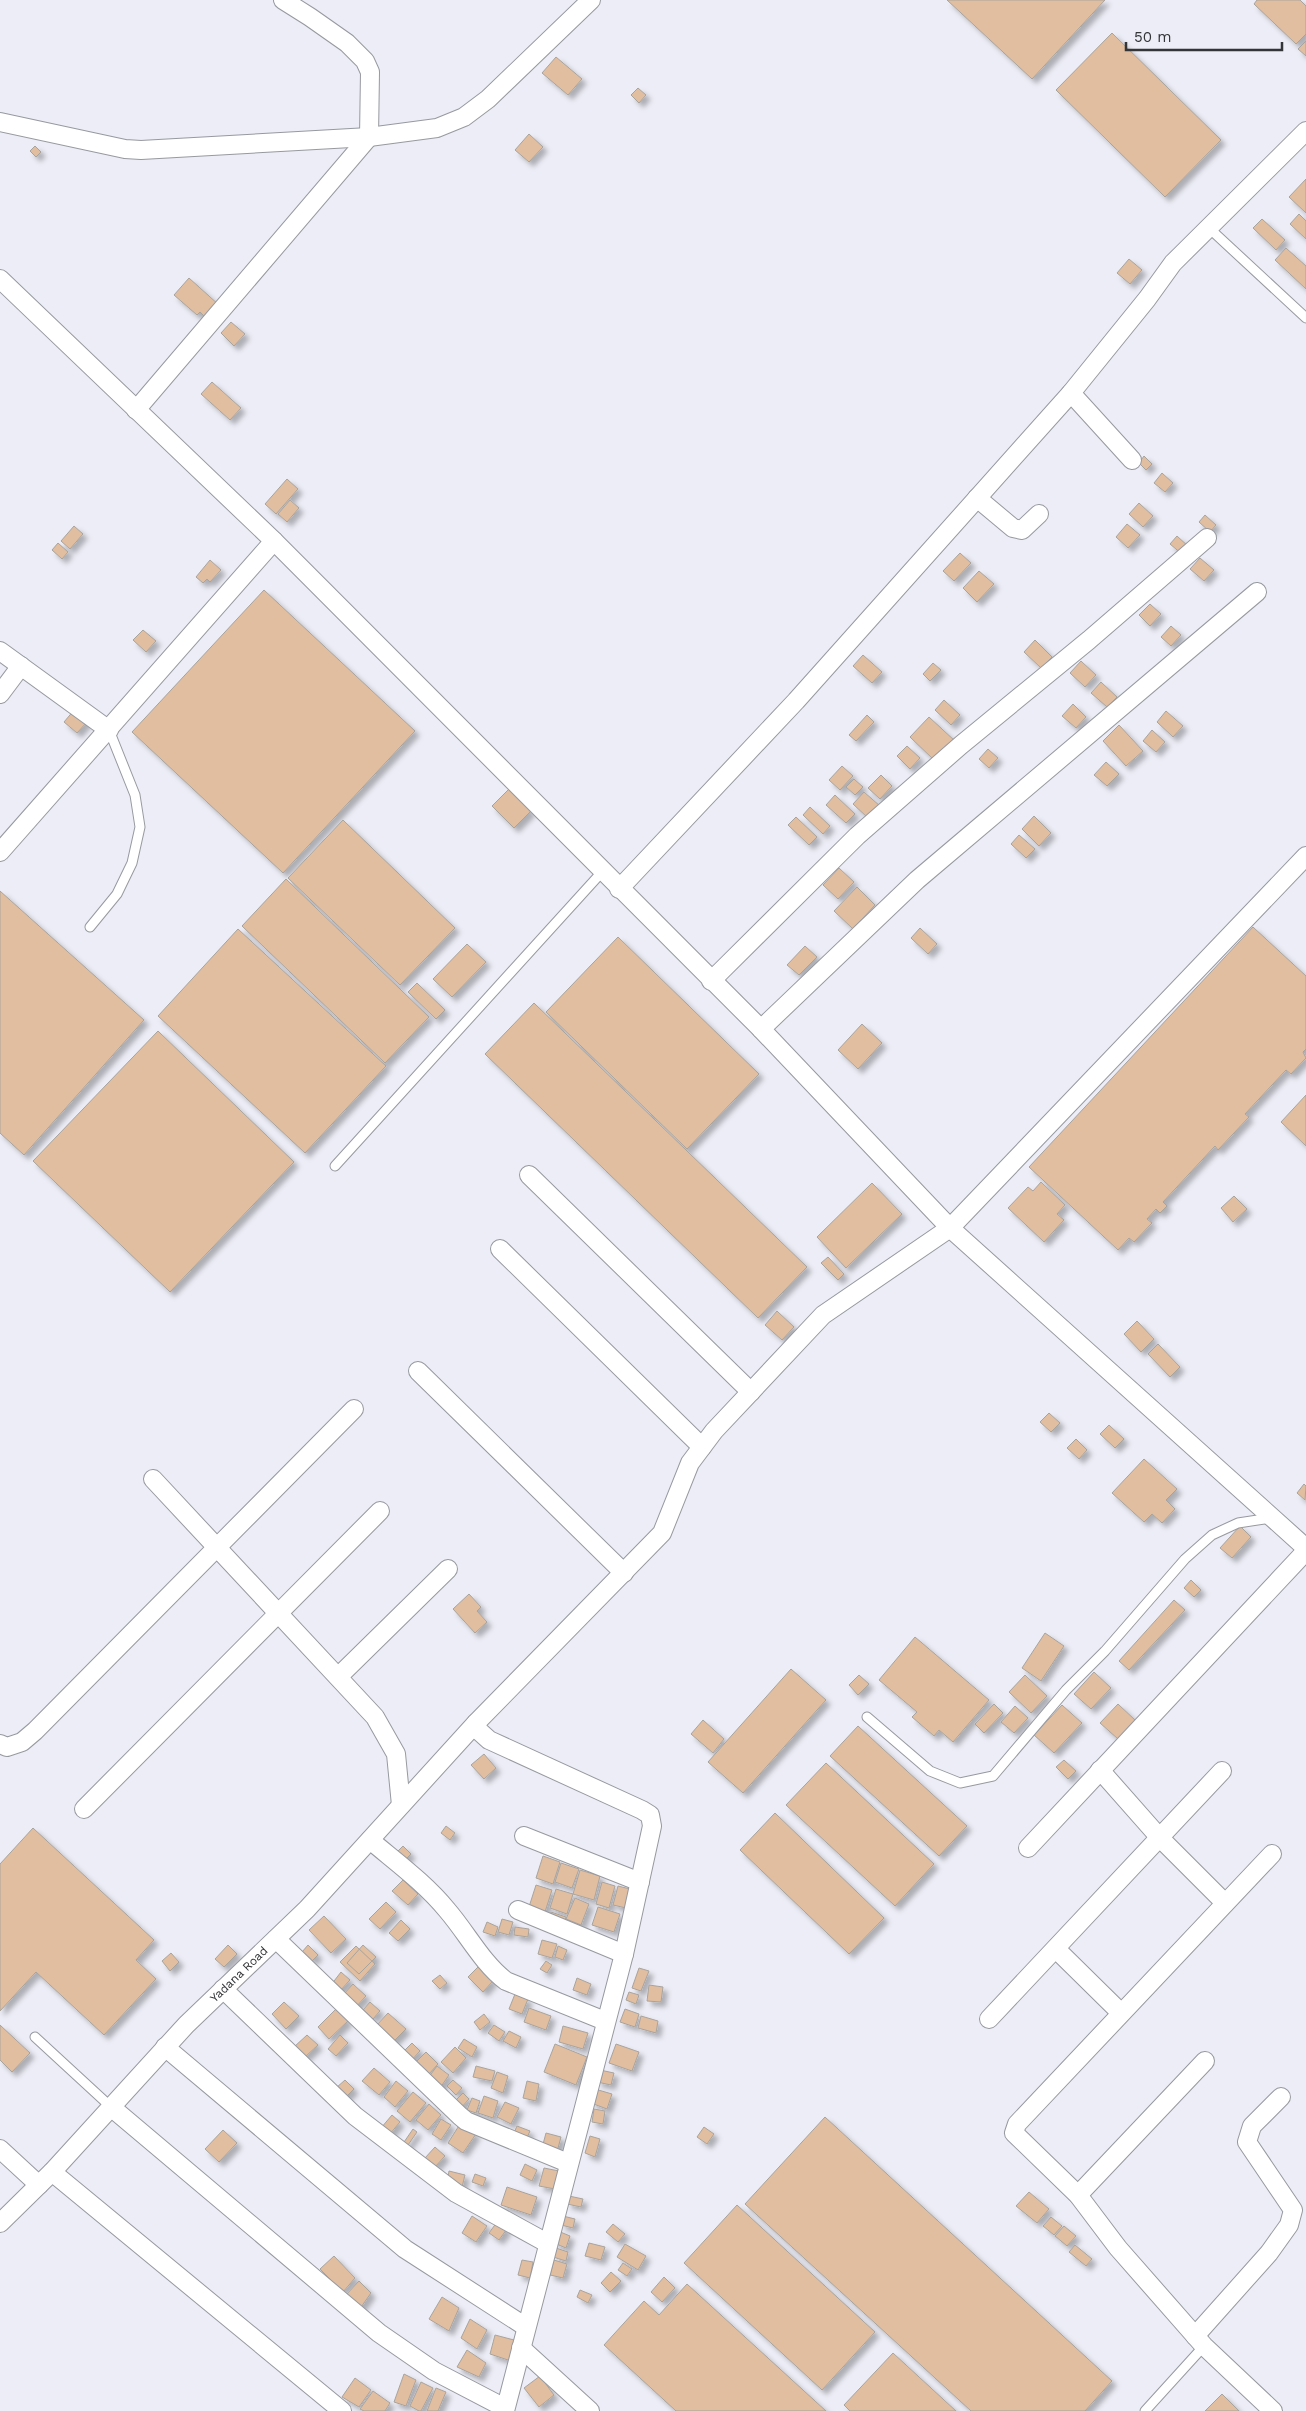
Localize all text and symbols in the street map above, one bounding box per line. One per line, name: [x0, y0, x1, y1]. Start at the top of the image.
scale bar: [1126, 20, 1282, 52]
text: 50 m: [1134, 28, 1171, 46]
street label: Yadana Road: [207, 1944, 271, 2005]

